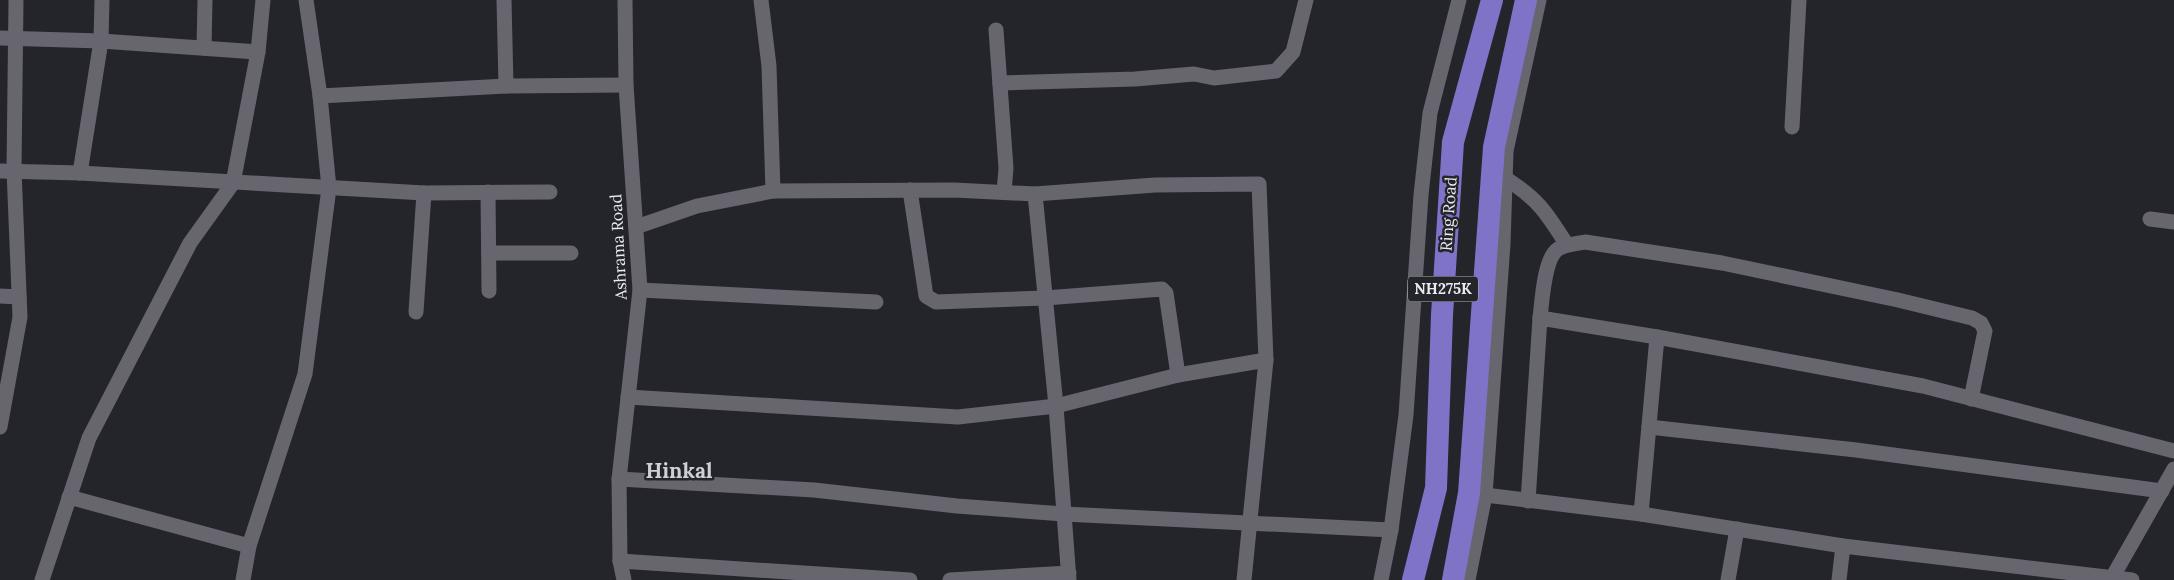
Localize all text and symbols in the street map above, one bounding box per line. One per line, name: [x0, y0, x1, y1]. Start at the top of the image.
street label: Ring Road: [1435, 176, 1461, 252]
street label: Ashrama Road: [605, 193, 631, 301]
road number: NH275K: [1408, 276, 1478, 302]
district label: Hinkal: [646, 457, 713, 484]

